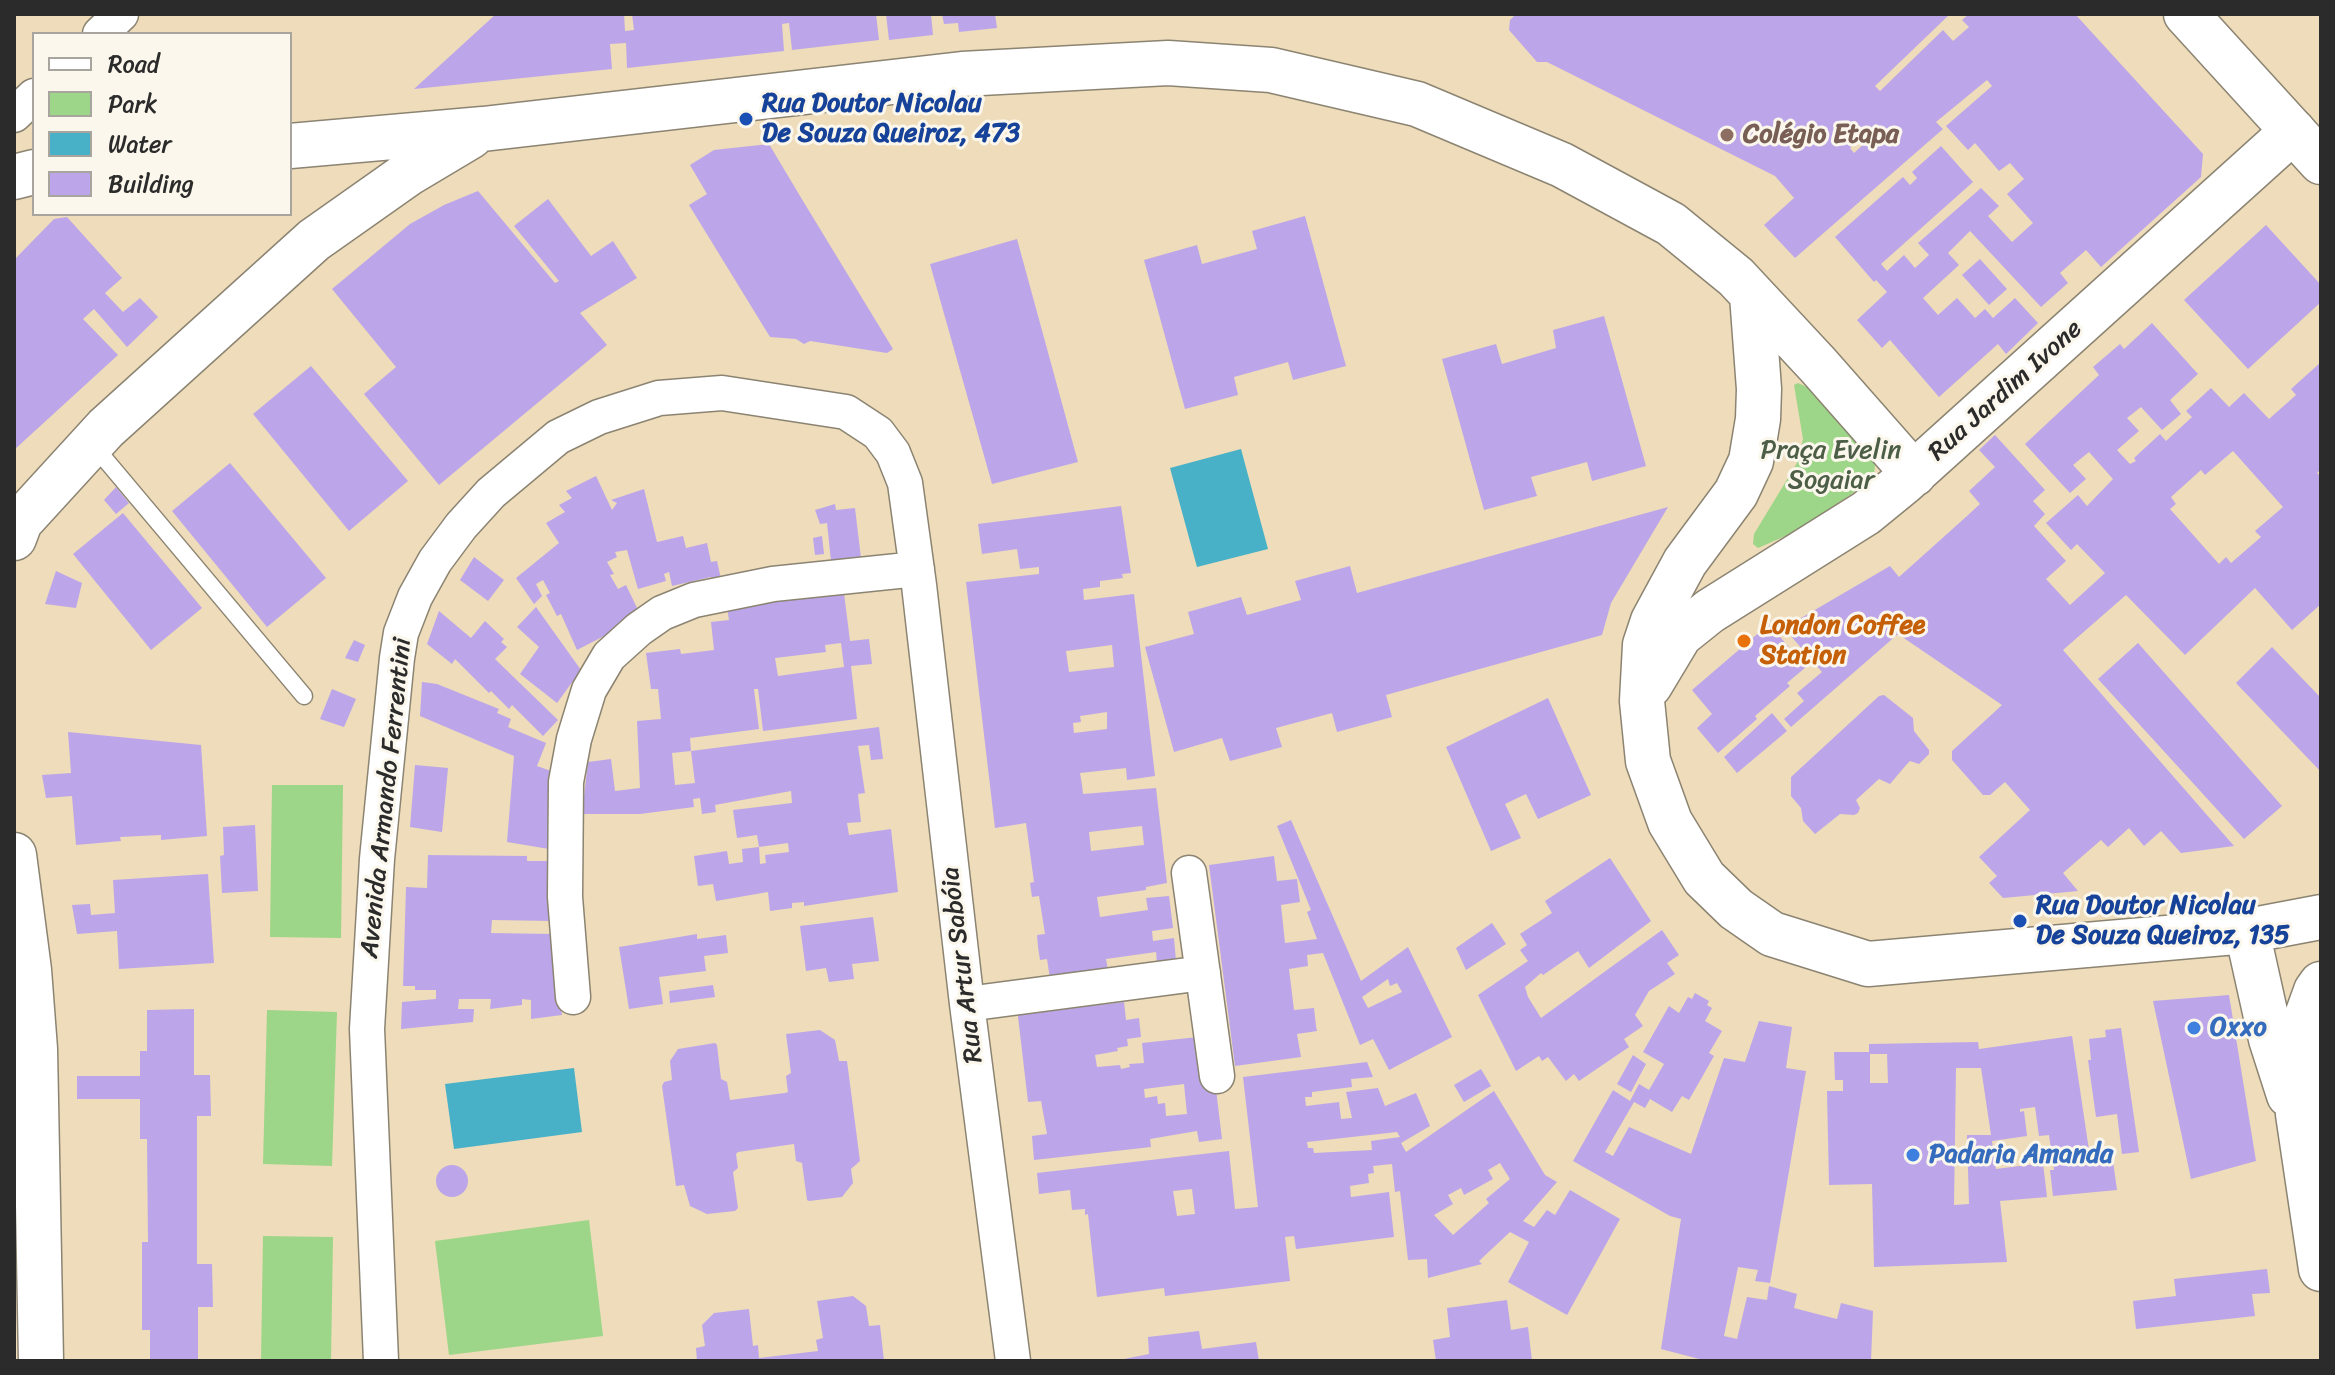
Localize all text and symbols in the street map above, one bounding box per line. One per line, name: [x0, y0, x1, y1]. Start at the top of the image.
legend: [32, 32, 292, 216]
text: Road: [108, 43, 159, 85]
text: Park: [108, 83, 157, 125]
place label: Rua Doutor Nicolau De Souza Queiroz, 473: [762, 88, 1020, 150]
marker: Rua Doutor Nicolau De Souza Queiroz, 473: [737, 110, 755, 128]
place label: Colégio Etapa: [1743, 119, 1899, 151]
text: Water: [108, 123, 171, 165]
marker: Colégio Etapa: [1718, 126, 1736, 144]
text: Building: [108, 163, 194, 205]
street label: Rua Jardim Ivone: [1923, 314, 2089, 468]
park label: Praça Evelin Sogaiar: [1761, 435, 1901, 496]
place label: London Coffee Station: [1760, 610, 1925, 672]
marker: London Coffee Station: [1735, 632, 1753, 650]
street label: Avenida Armando Ferrentini: [355, 636, 419, 960]
street label: Rua Artur Sabóia: [936, 865, 990, 1065]
place label: Rua Doutor Nicolau De Souza Queiroz, 135: [2036, 890, 2290, 952]
marker: Rua Doutor Nicolau De Souza Queiroz, 135: [2011, 912, 2029, 930]
place label: Oxxo: [2210, 1012, 2267, 1044]
marker: Oxxo: [2185, 1019, 2203, 1037]
place label: Padaria Amanda: [1929, 1139, 2113, 1171]
marker: Padaria Amanda: [1904, 1146, 1922, 1164]

